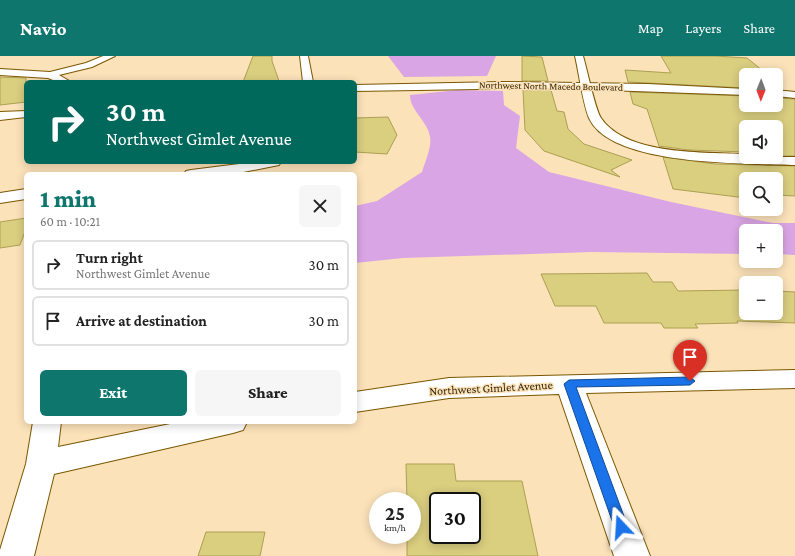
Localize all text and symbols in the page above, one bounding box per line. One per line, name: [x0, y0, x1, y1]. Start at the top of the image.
text: Navio: [20, 18, 67, 39]
text: Map: [638, 20, 663, 36]
text: Layers: [685, 20, 722, 36]
text: Share: [744, 20, 775, 36]
north arrow: [739, 68, 783, 112]
map controls: [739, 68, 783, 320]
street label: Northwest North Macedo Boulevard: [479, 79, 624, 93]
icon: right: [40, 96, 92, 148]
text: 30 m: [106, 96, 166, 127]
button: sound: [739, 120, 783, 164]
text: Northwest Gimlet Avenue: [106, 129, 292, 149]
button: search: [739, 172, 783, 216]
text: 1 min: [40, 185, 96, 212]
button: close: [299, 185, 341, 227]
text: 60 m · 10:21: [40, 214, 100, 229]
button: +: [739, 224, 783, 268]
text: Turn right: [76, 250, 143, 266]
icon: right: [42, 254, 64, 276]
text: 30 m: [309, 257, 339, 273]
text: Northwest Gimlet Avenue: [76, 266, 210, 281]
button: −: [739, 276, 783, 320]
icon: arrive: [42, 310, 64, 332]
text: Arrive at destination: [76, 313, 207, 329]
text: 30 m: [309, 313, 339, 329]
pin: [673, 340, 707, 381]
icon: arrive: [679, 346, 701, 368]
button: Exit: [40, 370, 187, 416]
button: Share: [195, 370, 341, 416]
street label: Northwest Gimlet Avenue: [429, 378, 553, 398]
speed limit sign: 30: [429, 492, 481, 544]
text: 25: [385, 502, 405, 524]
position arrow: [600, 506, 642, 548]
text: km/h: [384, 522, 406, 533]

